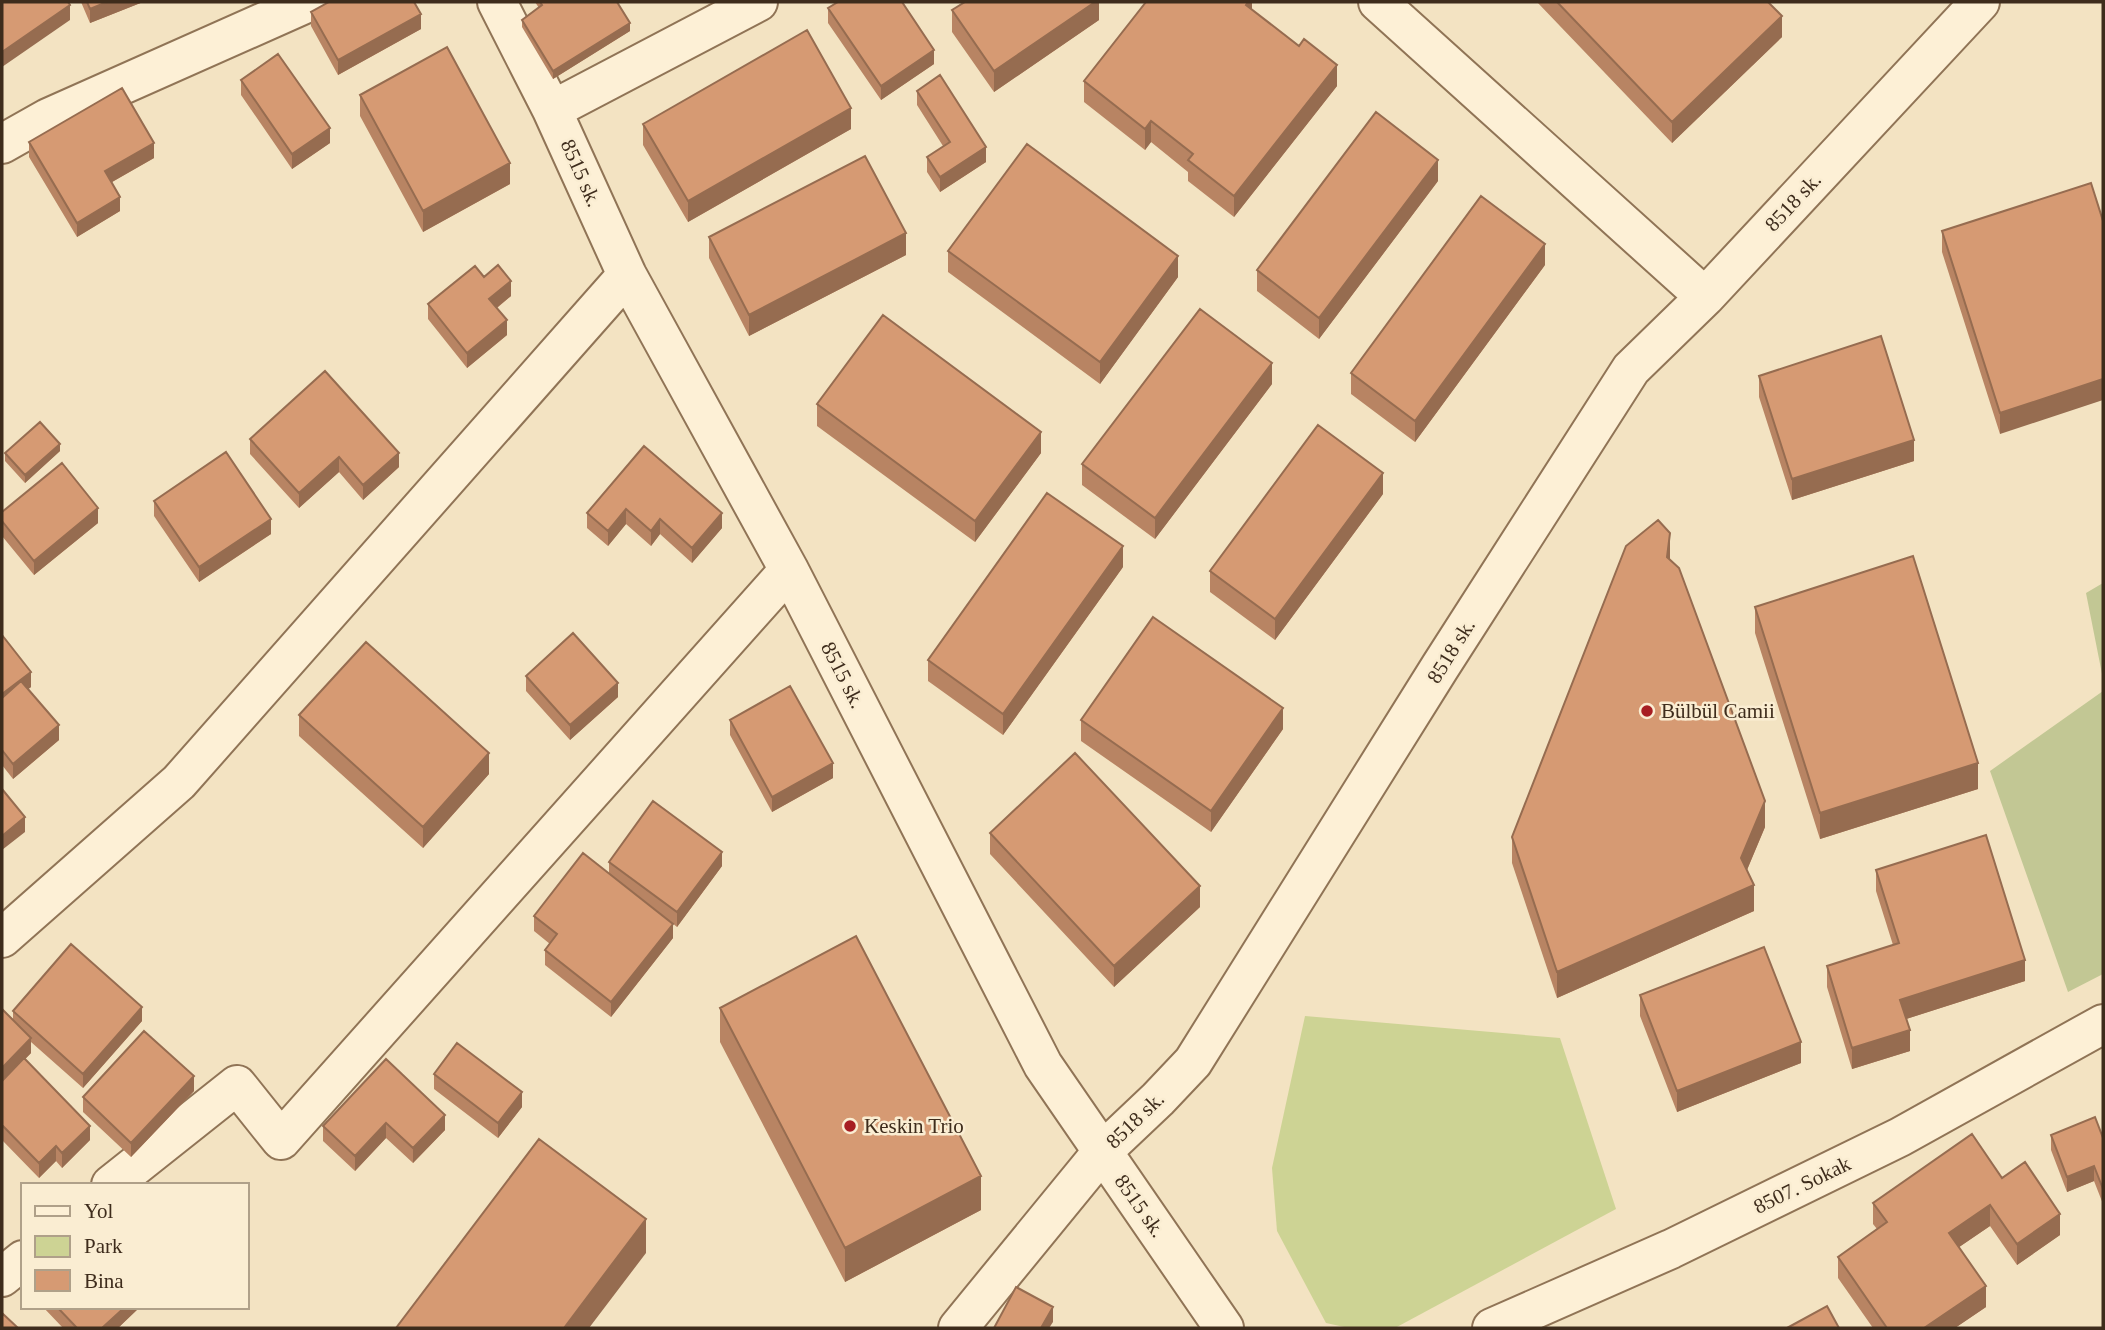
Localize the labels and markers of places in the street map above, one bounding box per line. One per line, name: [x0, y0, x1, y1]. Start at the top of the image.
place label: Bülbül Camii: [1661, 699, 1775, 723]
marker: Bülbül Camii: [1639, 703, 1655, 719]
place label: Keskin Trio: [864, 1114, 964, 1138]
marker: Keskin Trio: [842, 1118, 858, 1134]

